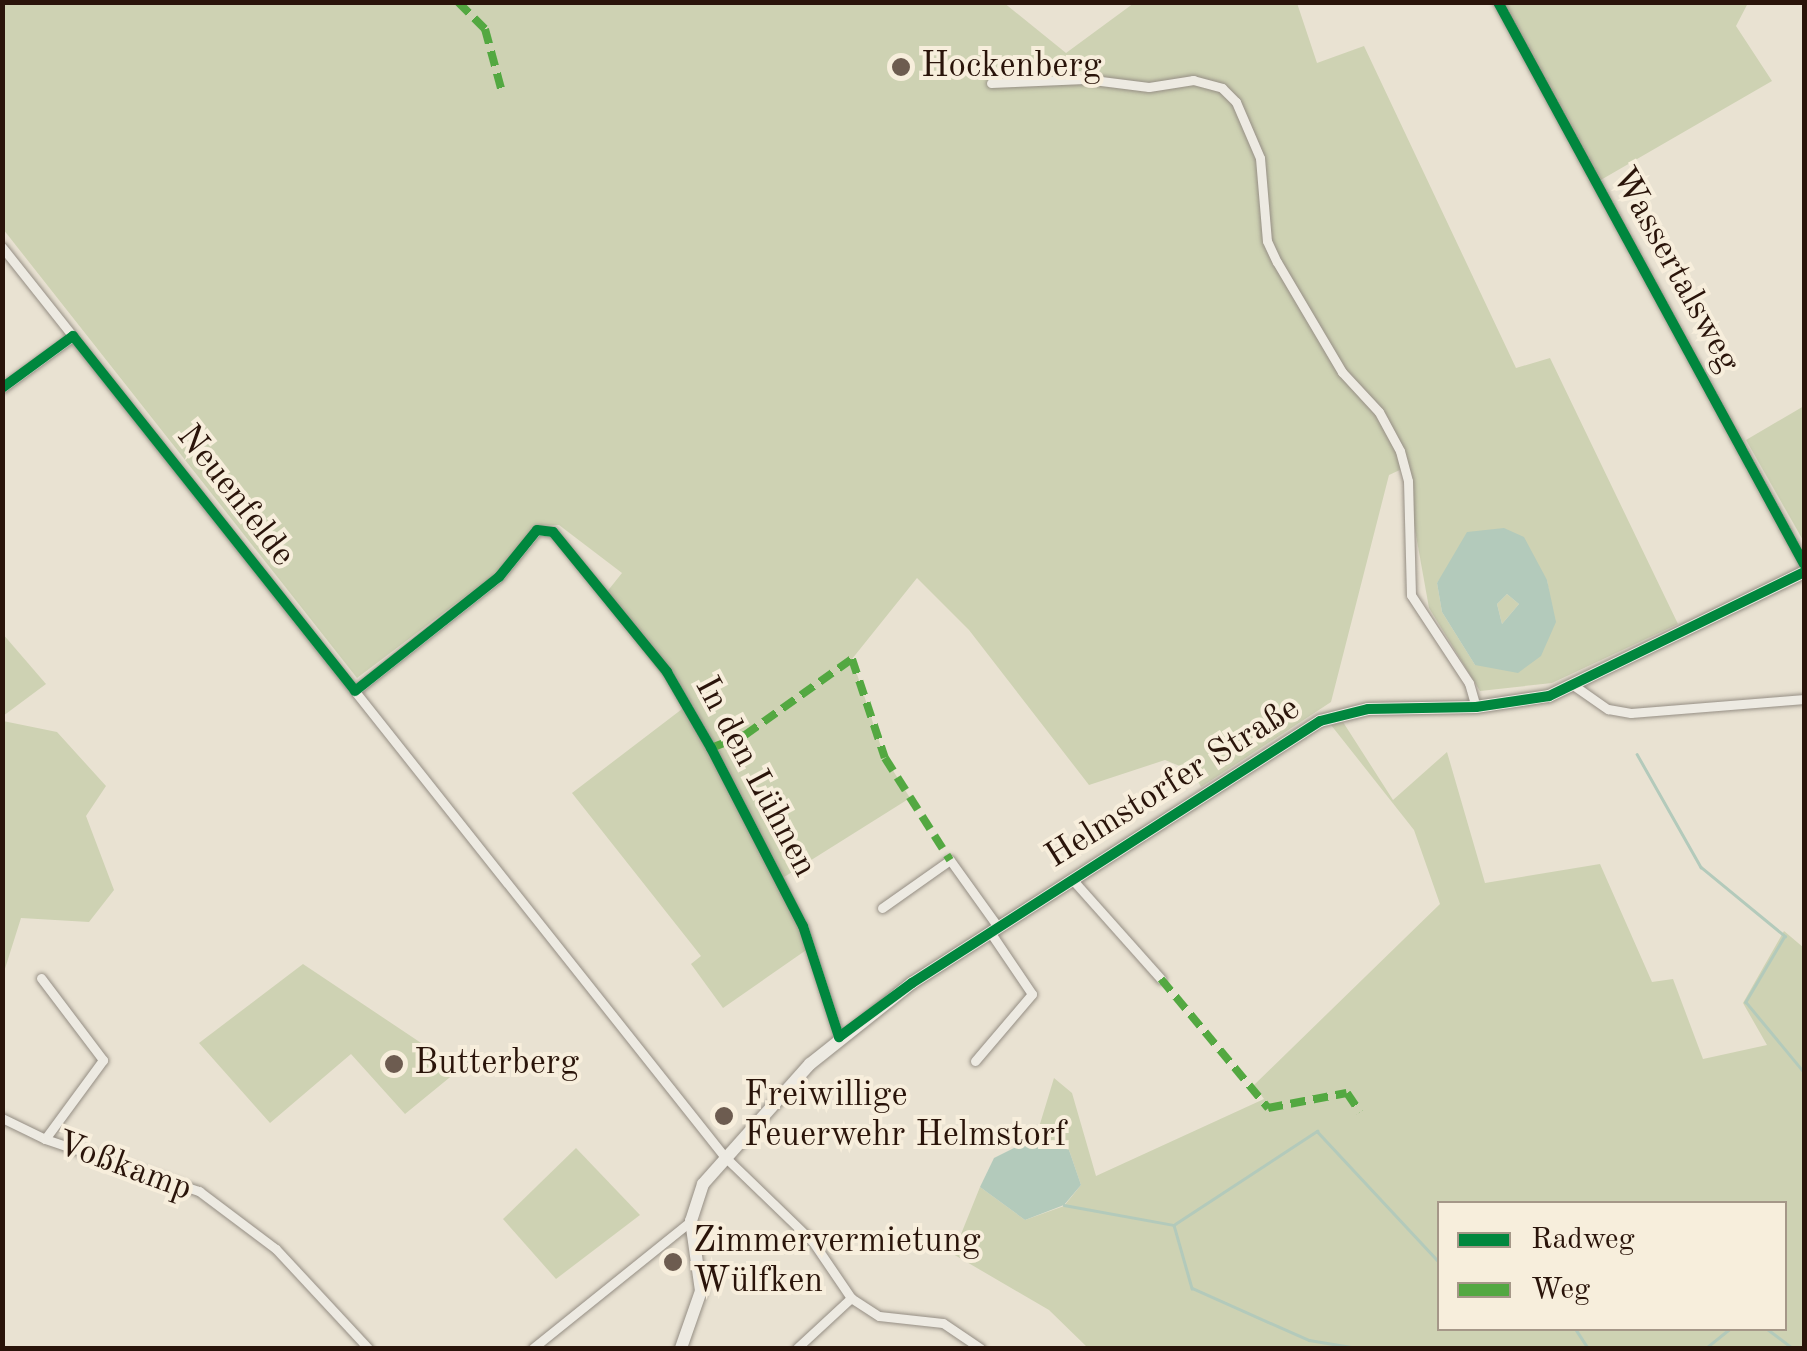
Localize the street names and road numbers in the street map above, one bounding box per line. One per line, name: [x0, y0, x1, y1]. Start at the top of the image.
street label: Wassertalsweg: [1602, 160, 1748, 380]
street label: Neuenfelde: [167, 417, 303, 575]
street label: In den Lühnen: [685, 670, 825, 884]
street label: Helmstorfer Straße: [1038, 688, 1308, 878]
street label: Voßkamp: [51, 1123, 197, 1211]

